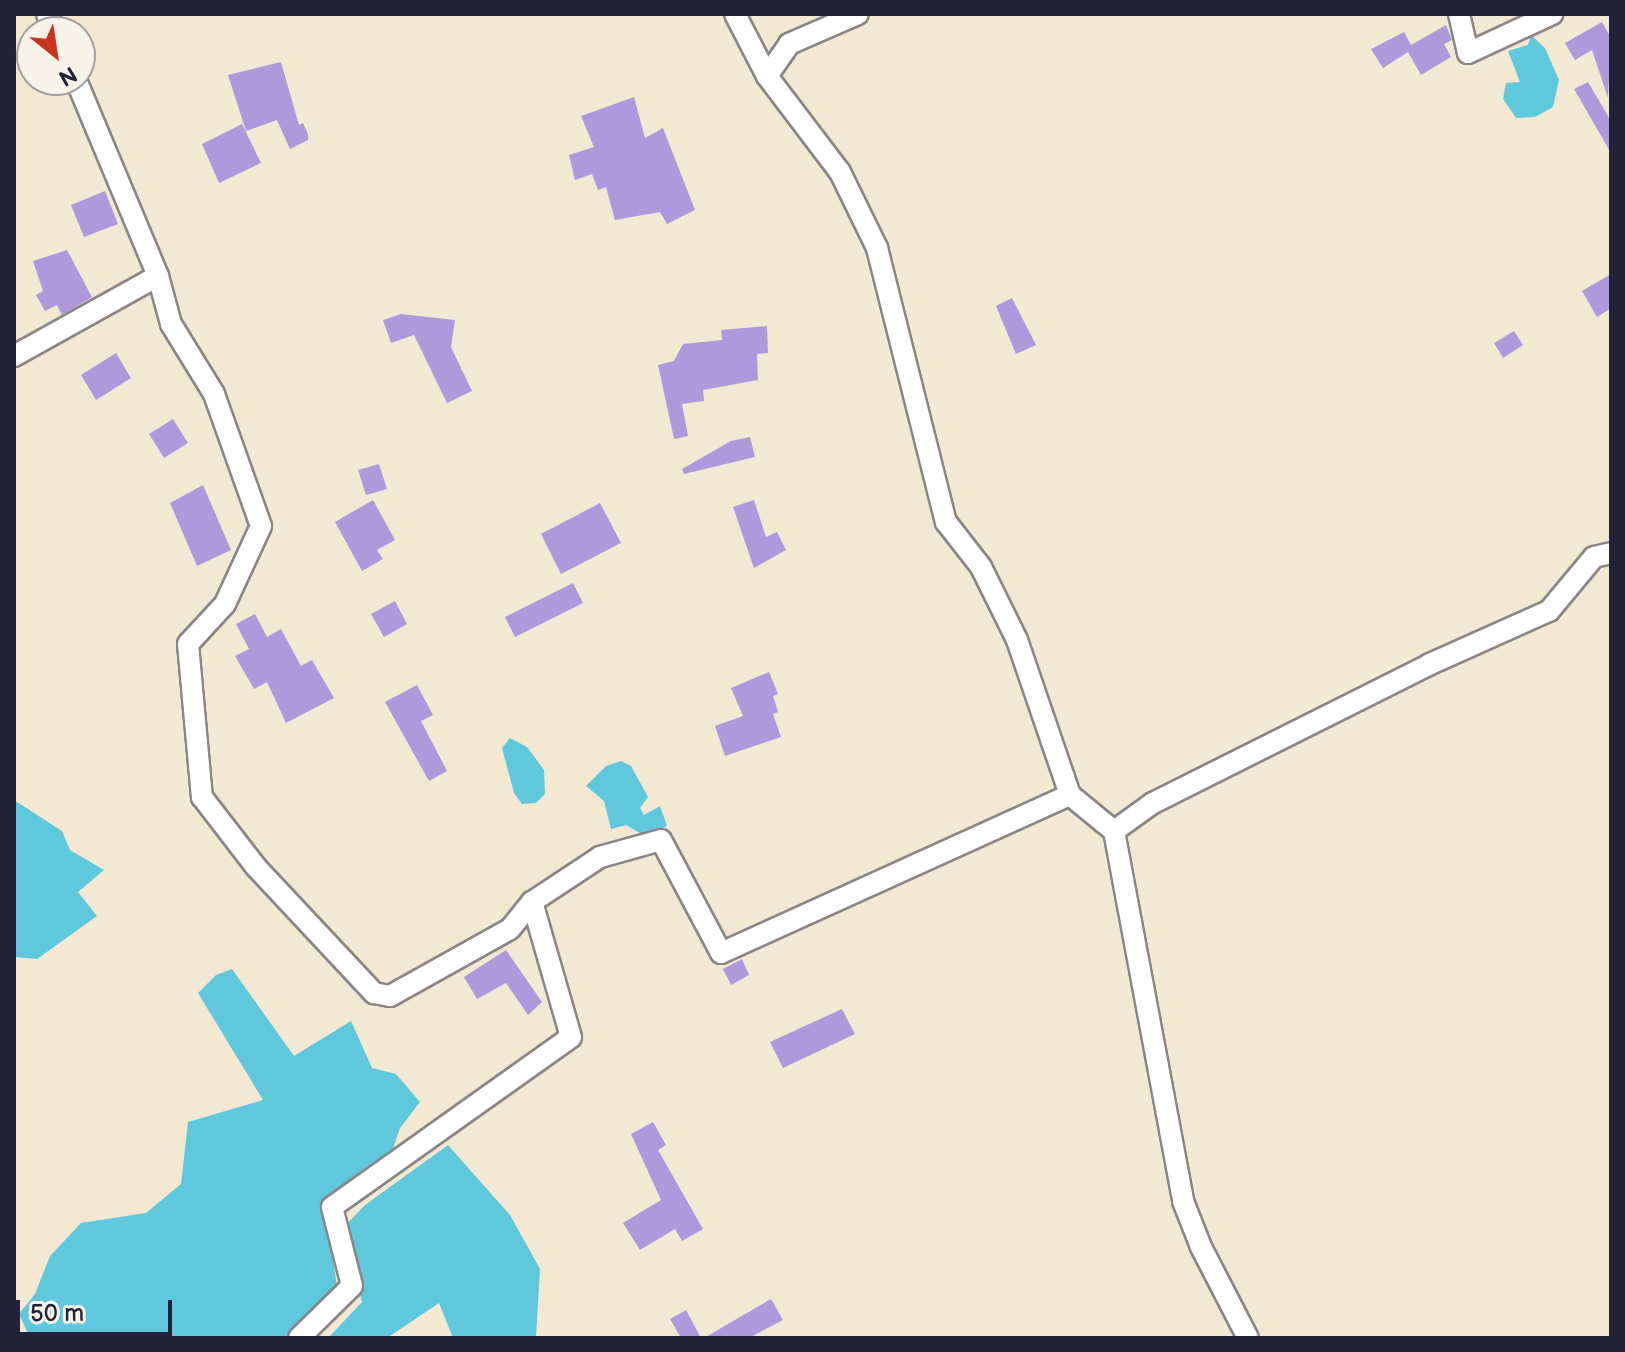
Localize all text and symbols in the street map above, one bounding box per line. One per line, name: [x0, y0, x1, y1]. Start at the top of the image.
north arrow: [16, 16, 96, 96]
text: N: [53, 60, 81, 91]
scale bar: [20, 1284, 176, 1334]
text: 50 m: [30, 1299, 84, 1328]

